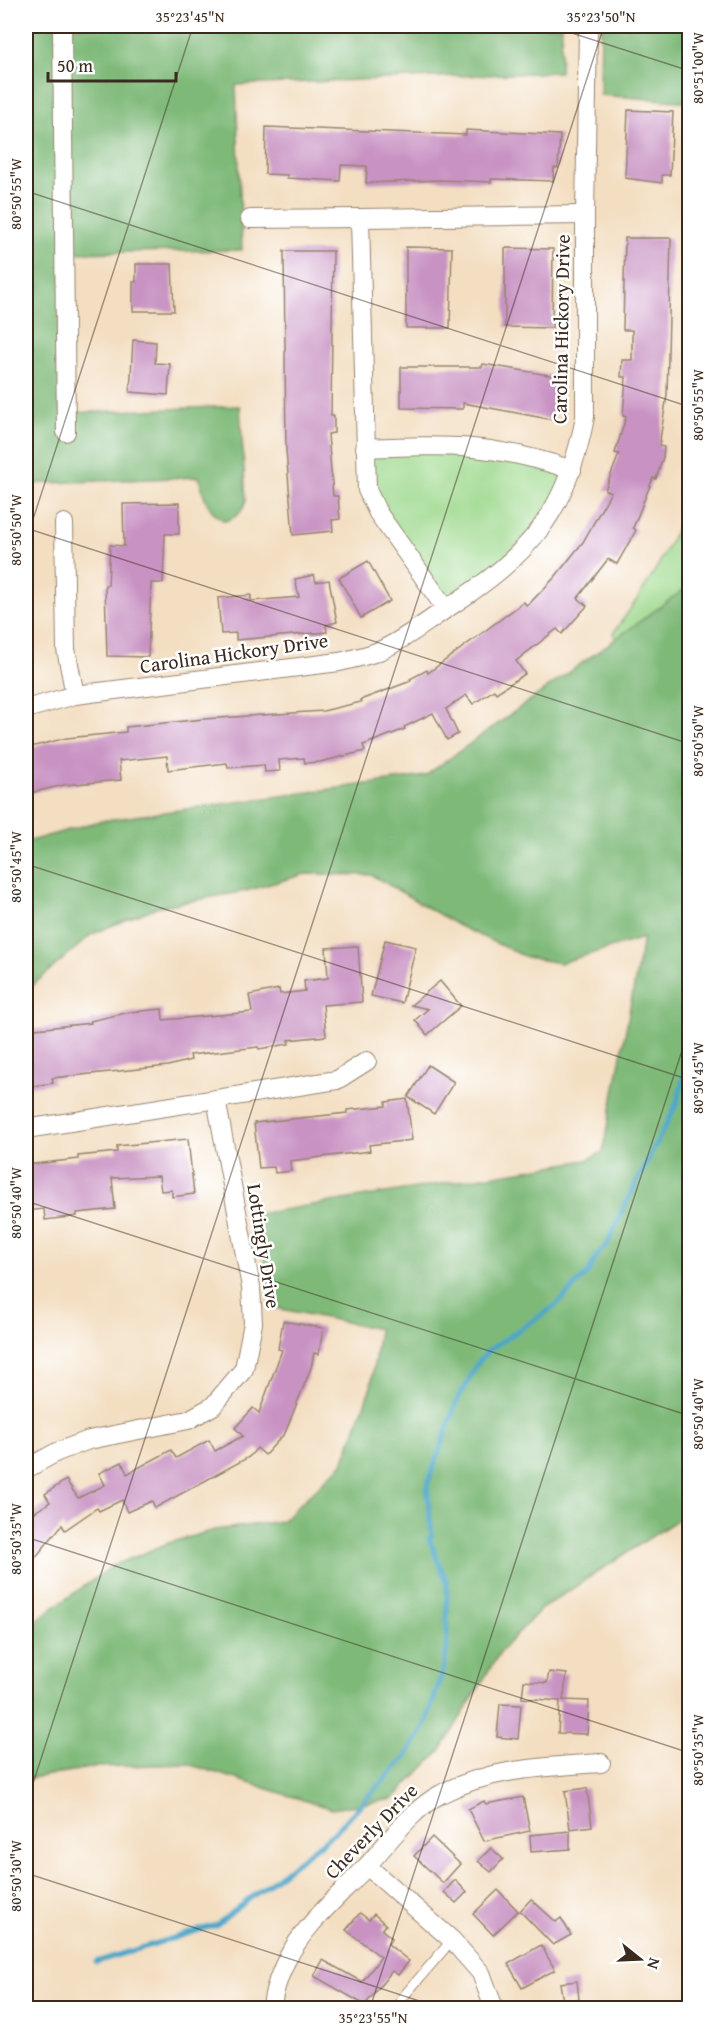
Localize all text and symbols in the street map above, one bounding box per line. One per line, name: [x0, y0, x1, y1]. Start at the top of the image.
text: 35°23'45"N: [156, 6, 225, 27]
text: 35°23'50"N: [567, 6, 636, 27]
text: 80°51'00"W: [687, 32, 708, 104]
scale bar: [48, 45, 176, 83]
text: 50 m: [57, 52, 93, 79]
text: 80°50'55"W: [5, 158, 26, 230]
street label: Carolina Hickory Drive: [544, 234, 577, 424]
text: 80°50'55"W: [687, 369, 708, 441]
text: 80°50'50"W: [5, 494, 26, 566]
street label: Carolina Hickory Drive: [138, 625, 330, 680]
text: 80°50'50"W: [687, 705, 708, 777]
text: 80°50'45"W: [5, 831, 26, 903]
text: 80°50'45"W: [687, 1042, 708, 1114]
text: 80°50'40"W: [5, 1167, 26, 1239]
street label: Lottingly Drive: [240, 1182, 289, 1310]
text: 80°50'40"W: [687, 1378, 708, 1450]
text: 80°50'35"W: [5, 1503, 26, 1575]
text: 80°50'35"W: [687, 1714, 708, 1786]
street label: Cheverly Drive: [317, 1776, 424, 1885]
text: 80°50'30"W: [5, 1840, 26, 1912]
north arrow: [610, 1929, 670, 1989]
text: N: [641, 1955, 667, 1973]
text: 35°23'55"N: [339, 2007, 408, 2028]

